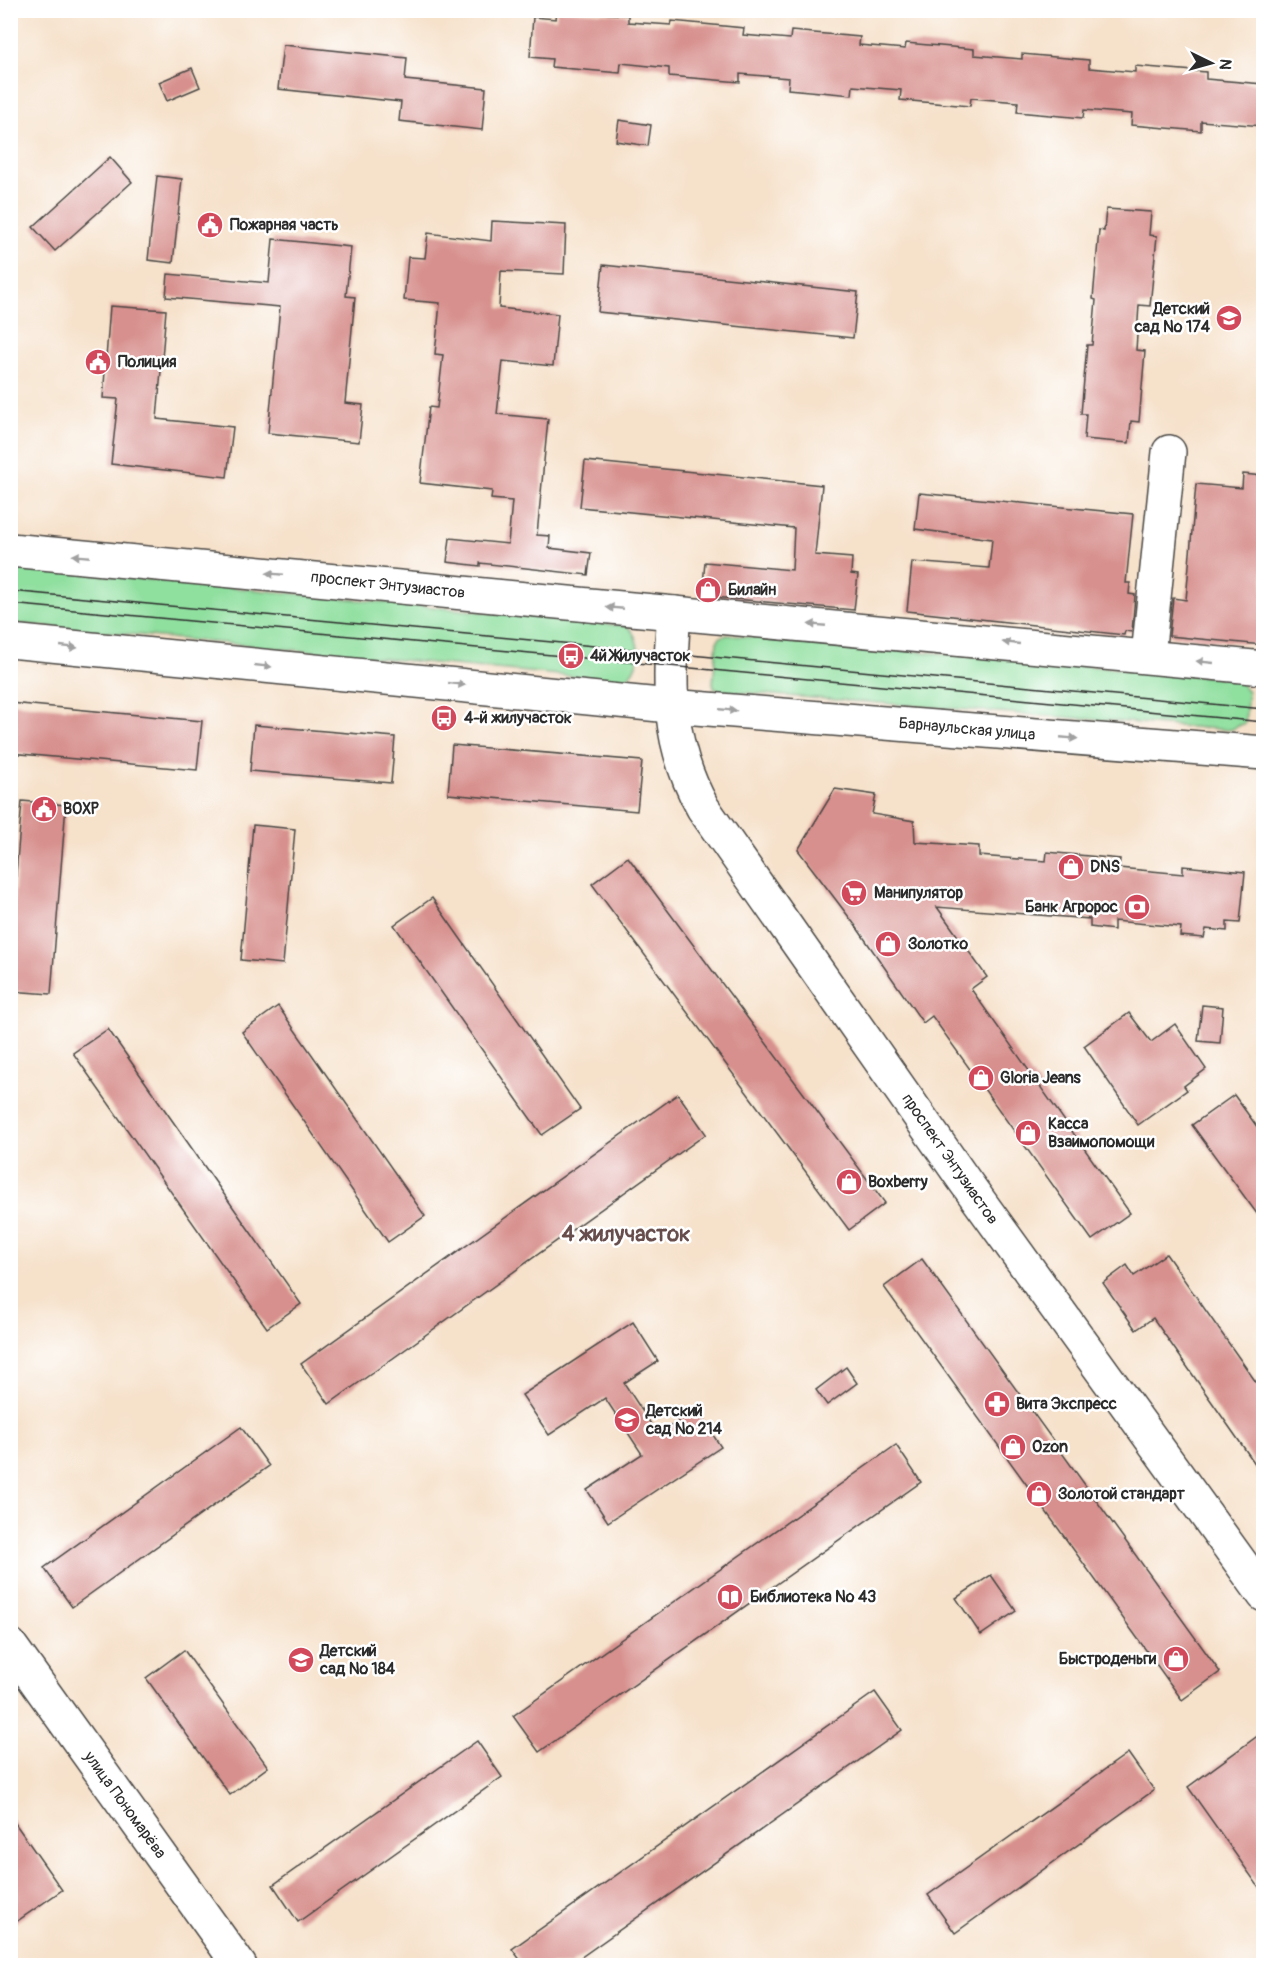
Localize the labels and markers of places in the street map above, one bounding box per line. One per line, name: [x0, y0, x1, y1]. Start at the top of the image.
public building icon: Пожарная часть: [195, 210, 225, 240]
place label: Пожарная часть: [230, 215, 339, 235]
place label: Детский сад № 174: [1133, 299, 1211, 337]
school or university icon: Детский сад № 174: [1214, 303, 1244, 333]
public building icon: Полиция: [83, 347, 113, 377]
place label: Полиция: [118, 352, 177, 372]
shop icon: Билайн: [693, 575, 723, 605]
place label: Билайн: [728, 580, 776, 600]
bus stop icon: 4й Жилучасток: [556, 641, 586, 671]
place label: 4й Жилучасток: [590, 646, 691, 666]
bus stop icon: 4-й жилучасток: [429, 703, 459, 733]
place label: 4-й жилучасток: [464, 708, 572, 728]
public building icon: ВОХР: [29, 794, 59, 824]
place label: ВОХР: [63, 799, 100, 819]
shop icon: DNS: [1056, 852, 1086, 882]
place label: DNS: [1090, 857, 1120, 877]
supermarket icon: Манипулятор: [839, 878, 869, 908]
place label: Манипулятор: [874, 883, 964, 903]
bank icon: Банк Агророс: [1122, 892, 1152, 922]
place label: Банк Агророс: [1025, 897, 1118, 917]
shop icon: Золотко: [873, 929, 903, 959]
place label: Золотко: [908, 934, 968, 954]
shop icon: Gloria Jeans: [966, 1063, 996, 1093]
place label: Gloria Jeans: [1000, 1068, 1082, 1088]
place label: Касса Взаимопомощи: [1048, 1114, 1155, 1152]
shop icon: Касса Взаимопомощи: [1013, 1118, 1043, 1148]
shop icon: Boxberry: [834, 1167, 864, 1197]
place label: Boxberry: [868, 1172, 928, 1192]
pharmacy icon: Вита Экспресс: [982, 1389, 1012, 1419]
place label: Вита Экспресс: [1016, 1394, 1117, 1414]
place label: Детский сад № 214: [645, 1401, 723, 1439]
school or university icon: Детский сад № 214: [612, 1405, 642, 1435]
shop icon: Ozon: [998, 1432, 1028, 1462]
place label: Ozon: [1032, 1437, 1068, 1457]
shop icon: Золотой стандарт: [1024, 1479, 1054, 1509]
place label: Золотой стандарт: [1058, 1484, 1186, 1504]
library icon: Библиотека № 43: [715, 1582, 745, 1612]
place label: Библиотека № 43: [750, 1587, 876, 1607]
place label: Детский сад № 184: [319, 1641, 396, 1679]
shop icon: Быстроденьги: [1161, 1644, 1191, 1674]
school or university icon: Детский сад № 184: [286, 1645, 316, 1675]
place label: Быстроденьги: [1059, 1649, 1157, 1669]

